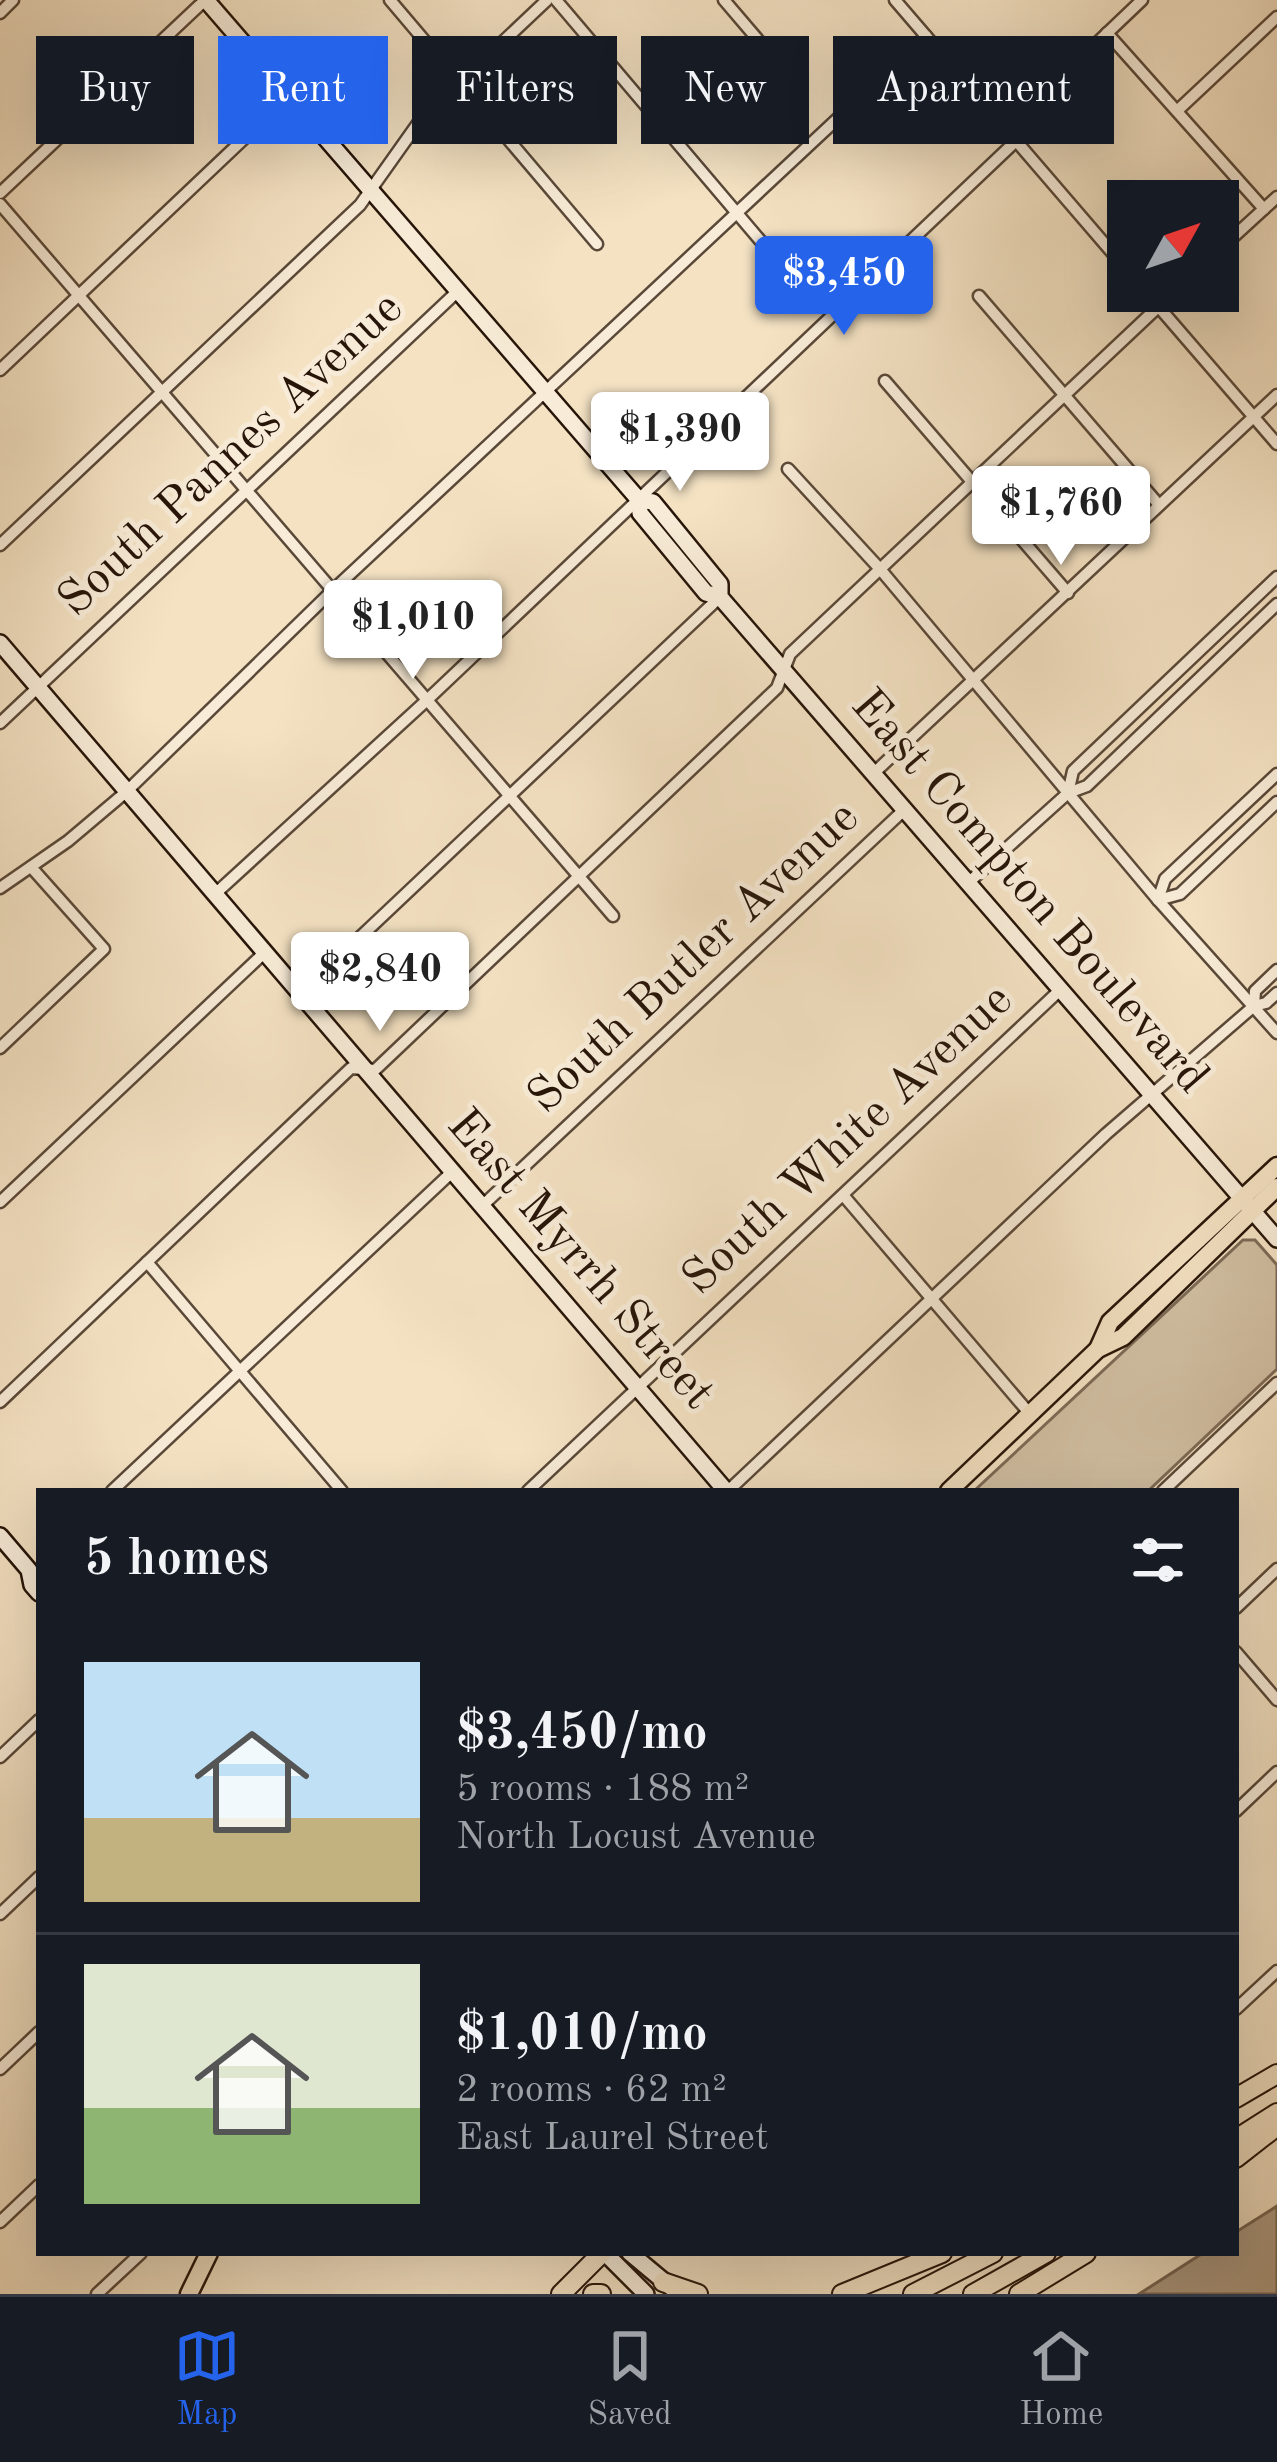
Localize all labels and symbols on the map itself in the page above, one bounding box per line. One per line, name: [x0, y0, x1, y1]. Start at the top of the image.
north arrow: [1107, 180, 1239, 312]
pin: $3,450: [746, 236, 942, 338]
street label: South Pannes Avenue: [50, 284, 412, 626]
pin: $1,390: [582, 392, 778, 494]
pin: $1,760: [963, 466, 1159, 568]
pin: $1,010: [315, 580, 511, 682]
street label: East Compton Boulevard: [841, 681, 1217, 1103]
street label: South Butler Avenue: [520, 793, 868, 1123]
pin: $2,840: [282, 932, 478, 1034]
street label: South White Avenue: [674, 976, 1022, 1304]
street label: East Myrrh Street: [437, 1101, 723, 1419]

